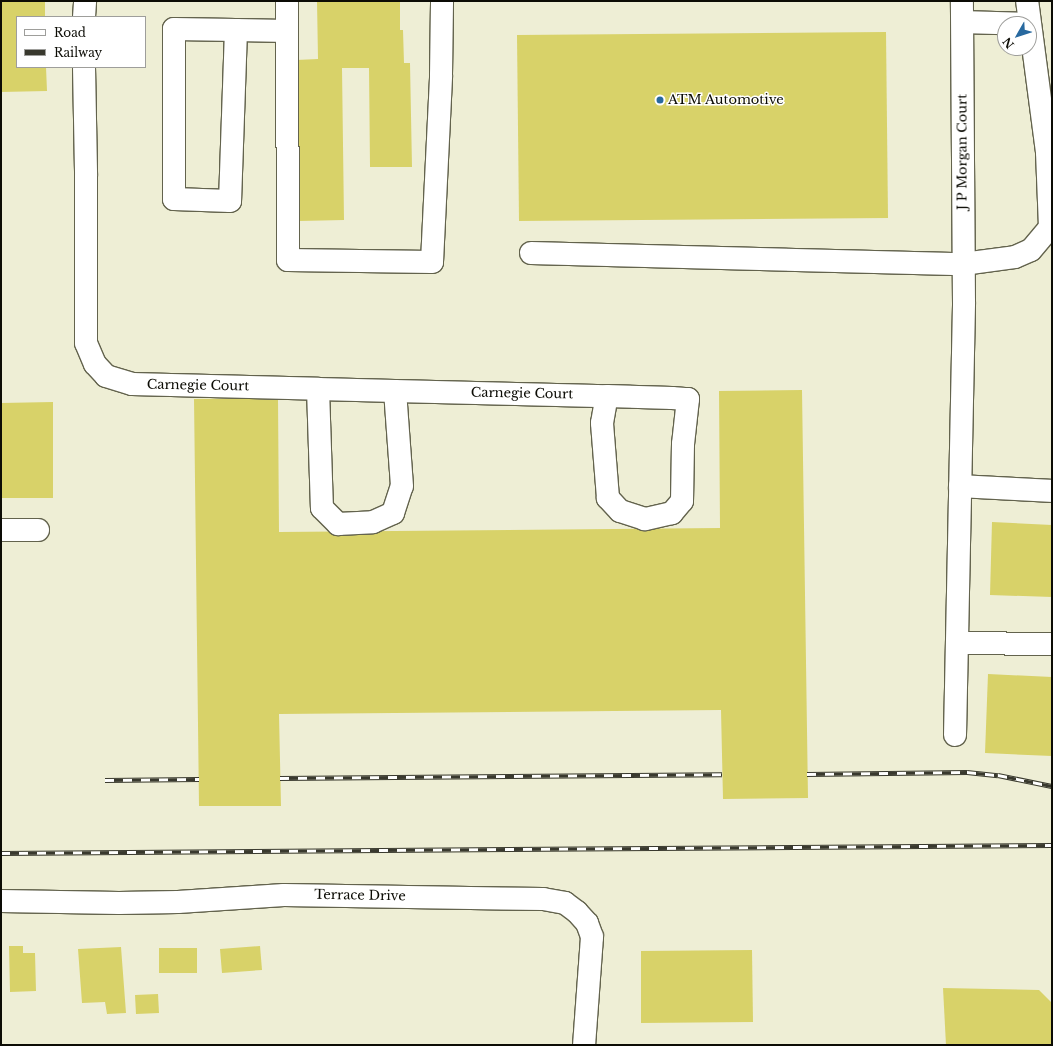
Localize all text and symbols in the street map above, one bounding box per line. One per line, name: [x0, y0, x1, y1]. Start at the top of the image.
legend: [16, 16, 146, 68]
north arrow: [997, 16, 1037, 56]
text: Road: [54, 25, 86, 40]
text: N: [1000, 34, 1017, 51]
text: Railway: [54, 45, 102, 60]
place label: ATM Automotive: [668, 92, 784, 108]
street label: J P Morgan Court: [955, 94, 971, 210]
marker: ATM Automotive: [655, 95, 665, 105]
street label: Carnegie Court: [147, 377, 249, 395]
street label: Carnegie Court: [471, 385, 573, 403]
street label: Terrace Drive: [314, 887, 406, 905]

